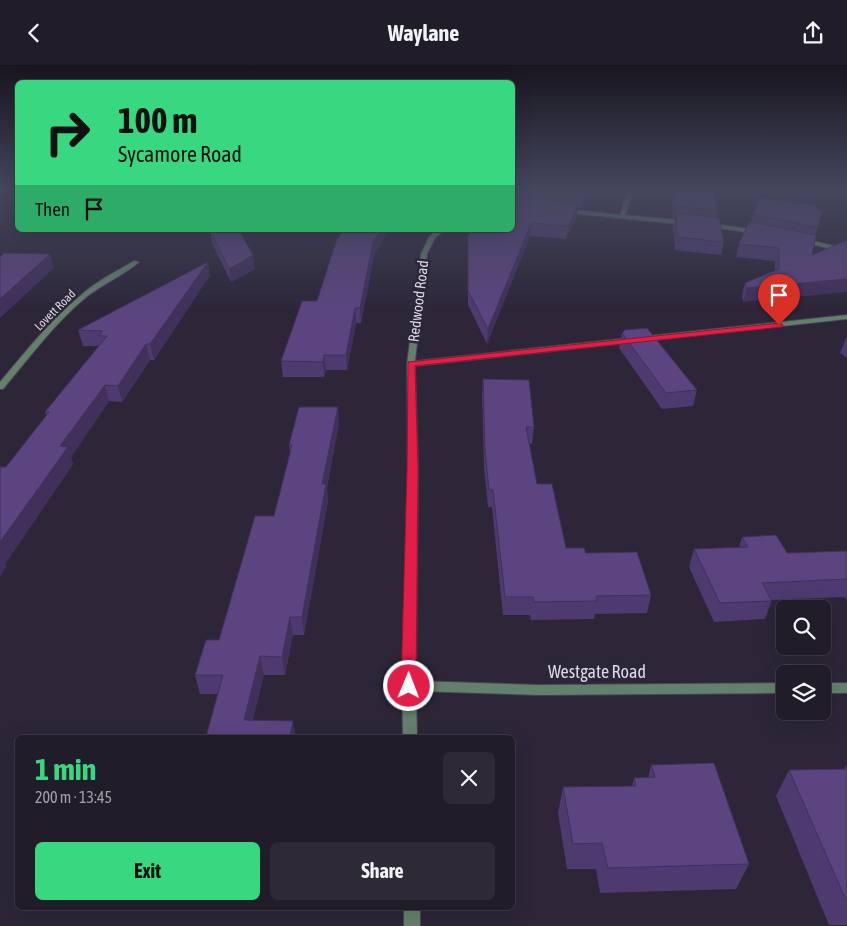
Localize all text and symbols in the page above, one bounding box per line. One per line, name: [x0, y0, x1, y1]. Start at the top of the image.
icon: back: [20, 19, 48, 47]
icon: share: [799, 19, 827, 47]
text: Waylane: [388, 20, 459, 46]
icon: right: [35, 100, 100, 165]
text: 100 m: [118, 100, 197, 140]
text: Sycamore Road: [118, 141, 242, 167]
icon: arrive: [80, 195, 108, 223]
text: Then: [35, 198, 70, 220]
street label: Redwood Road: [405, 259, 431, 343]
pin: [758, 274, 800, 325]
icon: arrive: [765, 281, 793, 309]
street label: Lovett Road: [32, 287, 78, 333]
map controls: [776, 600, 831, 720]
button: search: [776, 600, 831, 655]
position arrow: [382, 659, 434, 711]
street label: Westgate Road: [548, 661, 646, 682]
button: layers: [776, 665, 831, 720]
text: 1 min: [35, 752, 96, 786]
button: close: [443, 752, 495, 804]
text: 200 m · 13:45: [35, 788, 112, 806]
button: Exit: [35, 842, 260, 900]
button: Share: [270, 842, 495, 900]

